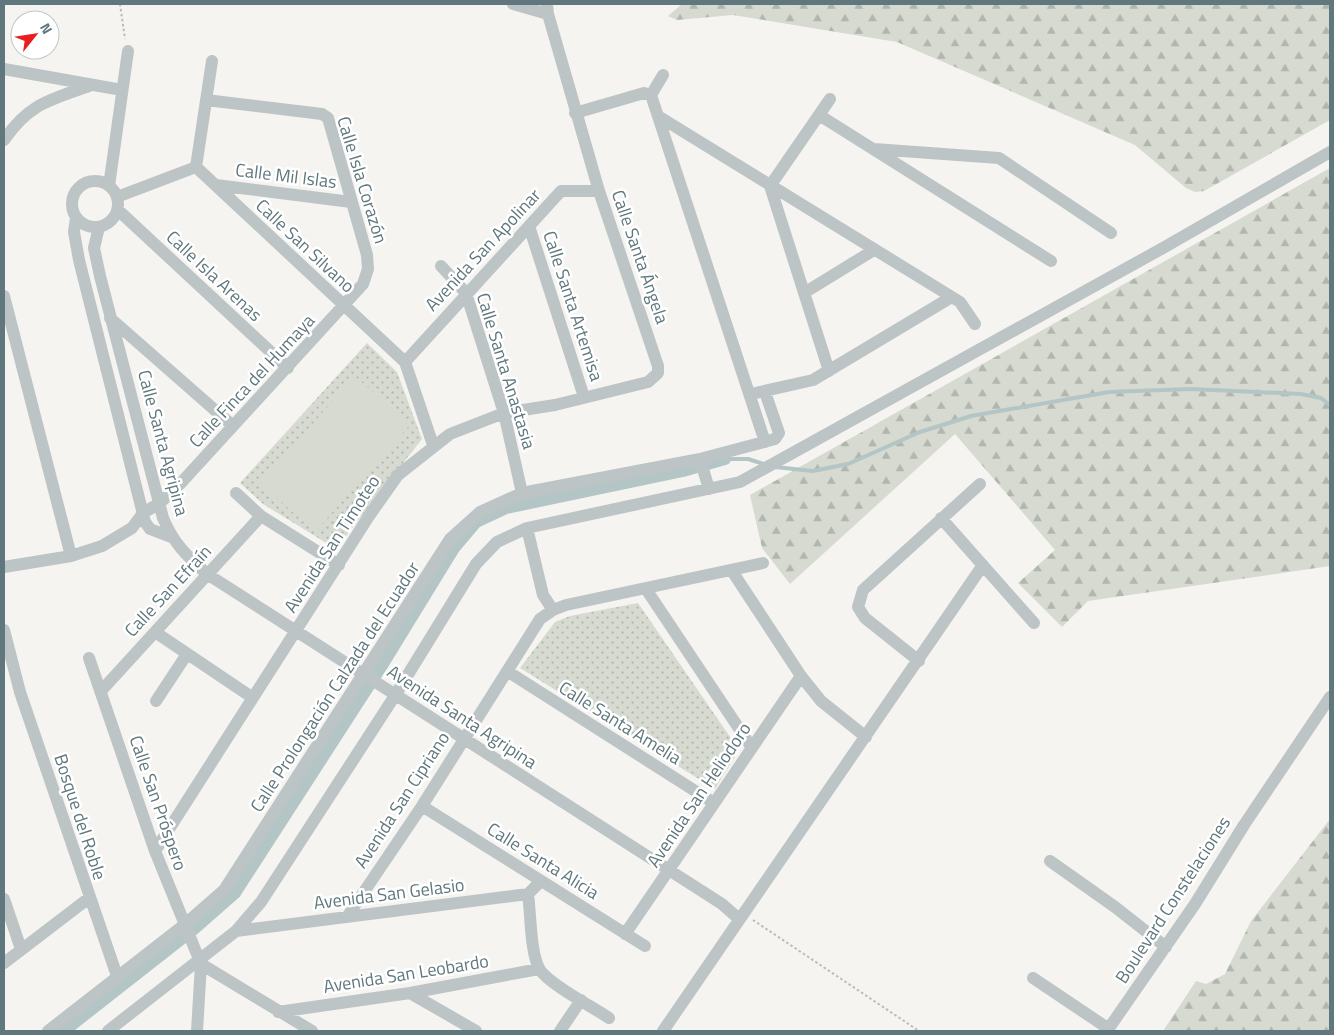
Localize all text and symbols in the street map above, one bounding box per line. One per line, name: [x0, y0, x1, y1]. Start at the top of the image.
north arrow: [10, 10, 60, 60]
text: N: [35, 19, 58, 38]
street label: Calle Isla Corazón: [330, 113, 395, 247]
street label: Calle Mil Islas: [234, 156, 338, 195]
street label: Avenida San Apolinar: [418, 182, 547, 317]
street label: Calle Santa Ángela: [605, 186, 676, 327]
street label: Calle San Silvano: [250, 192, 361, 299]
street label: Calle Isla Arenas: [160, 224, 269, 327]
street label: Calle Santa Artemisa: [536, 227, 611, 384]
street label: Calle Santa Anastasia: [470, 289, 543, 452]
street label: Calle Finca del Humaya: [182, 308, 321, 454]
street label: Calle Santa Agripina: [131, 367, 196, 519]
street label: Avenida San Timoteo: [277, 470, 386, 618]
street label: Calle San Efraín: [118, 539, 218, 643]
street label: Calle Prolongación Calzada del Ecuador: [243, 556, 426, 817]
street label: Avenida Santa Agripina: [382, 658, 543, 775]
street label: Calle Santa Amelia: [554, 674, 687, 771]
street label: Avenida San Heliodoro: [640, 717, 757, 873]
street label: Avenida San Cipriano: [347, 726, 456, 873]
street label: Calle San Próspero: [123, 732, 194, 874]
street label: Bosque del Roble: [47, 750, 114, 883]
street label: Boulevard Constelaciones: [1108, 811, 1237, 989]
street label: Calle Santa Alicia: [482, 815, 604, 906]
street label: Avenida San Gelasio: [312, 871, 466, 916]
street label: Avenida San Leobardo: [321, 947, 491, 1000]

